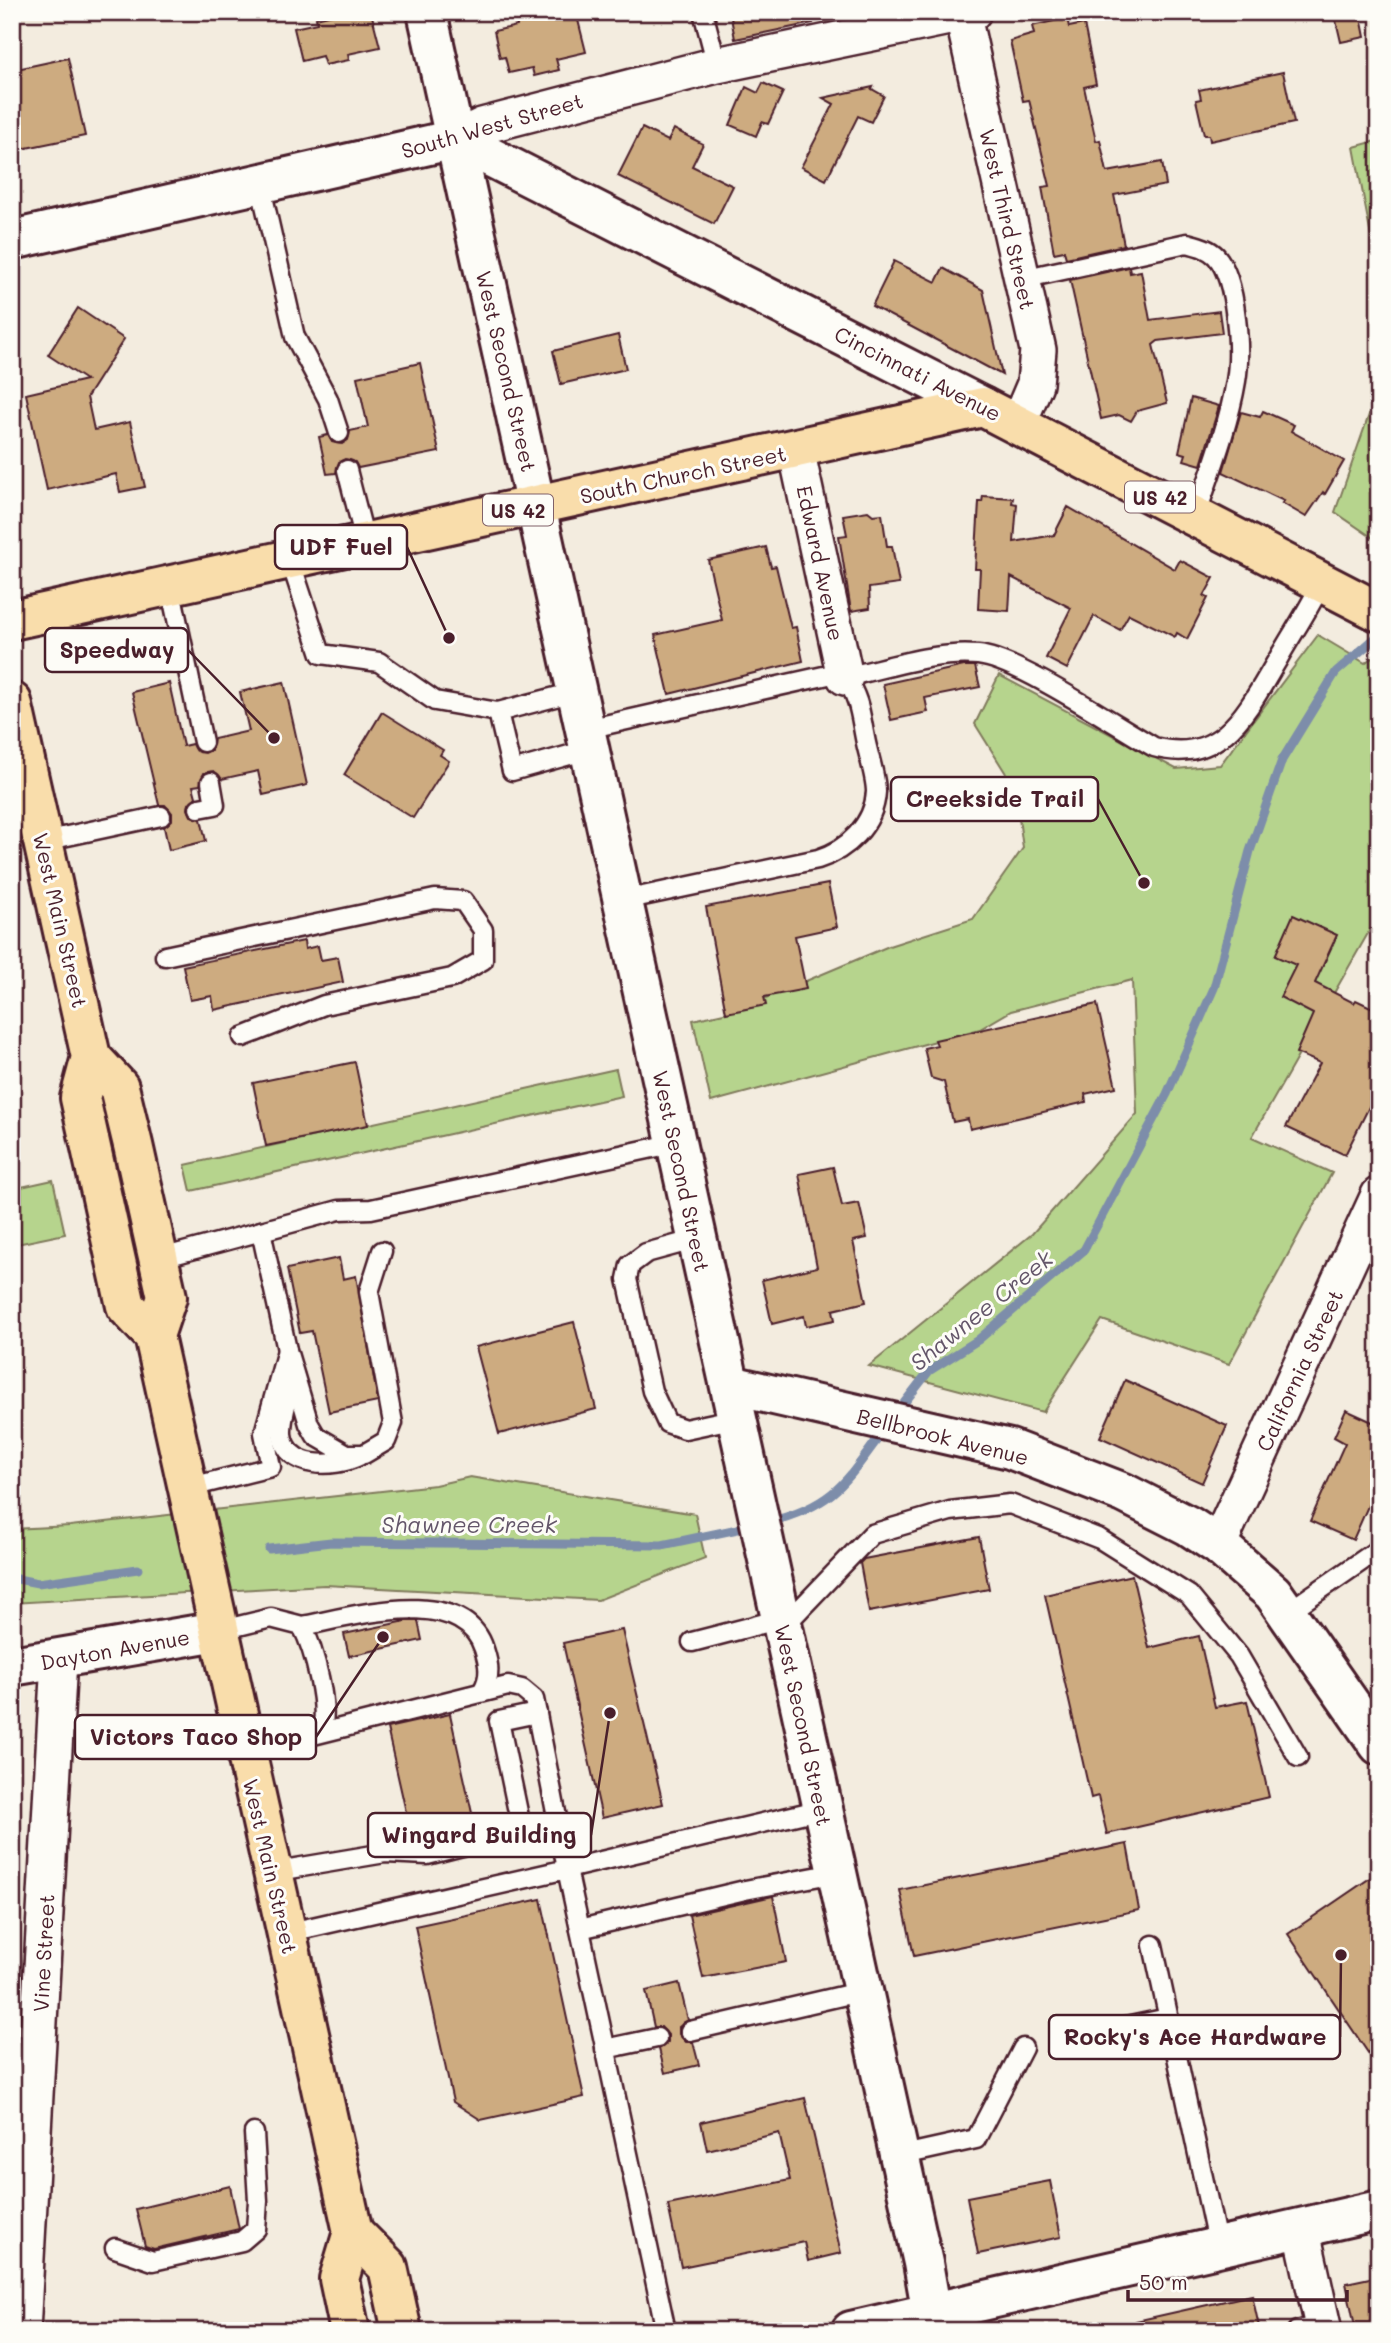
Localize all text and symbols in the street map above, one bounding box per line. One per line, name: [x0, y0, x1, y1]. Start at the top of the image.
street label: South West Street: [398, 86, 586, 164]
street label: West Third Street: [974, 126, 1042, 312]
street label: West Second Street: [471, 268, 543, 474]
street label: Cincinnati Avenue: [830, 319, 1006, 427]
street label: South Church Street: [577, 439, 789, 509]
road number: US 42: [1125, 482, 1195, 512]
street label: Edward Avenue: [791, 483, 851, 643]
road number: US 42: [483, 495, 553, 526]
callout: UDF Fuel: [275, 525, 407, 569]
text: UDF Fuel: [289, 531, 393, 561]
callout: Speedway: [45, 628, 188, 672]
text: Speedway: [59, 634, 175, 664]
callout: Creekside Trail: [891, 777, 1098, 821]
text: Creekside Trail: [906, 783, 1084, 813]
street label: West Main Street: [28, 830, 94, 1010]
street label: West Second Street: [647, 1068, 717, 1274]
water label: Shawnee Creek: [903, 1243, 1059, 1377]
street label: California Street: [1250, 1285, 1348, 1455]
street label: Bellbrook Avenue: [854, 1402, 1032, 1470]
water label: Shawnee Creek: [381, 1509, 557, 1539]
street label: West Second Street: [769, 1622, 839, 1828]
street label: Dayton Avenue: [38, 1623, 192, 1675]
callout: Victors Taco Shop: [75, 1715, 316, 1759]
text: Victors Taco Shop: [90, 1721, 302, 1751]
street label: West Main Street: [238, 1776, 304, 1956]
callout: Wingard Building: [368, 1813, 591, 1857]
text: Wingard Building: [381, 1819, 577, 1849]
street label: Vine Street: [26, 1893, 60, 2013]
callout: Rocky's Ace Hardware: [1049, 2015, 1340, 2059]
text: Rocky's Ace Hardware: [1064, 2021, 1326, 2051]
scale bar: [1128, 2259, 1347, 2303]
text: 50 m: [1139, 2268, 1188, 2295]

